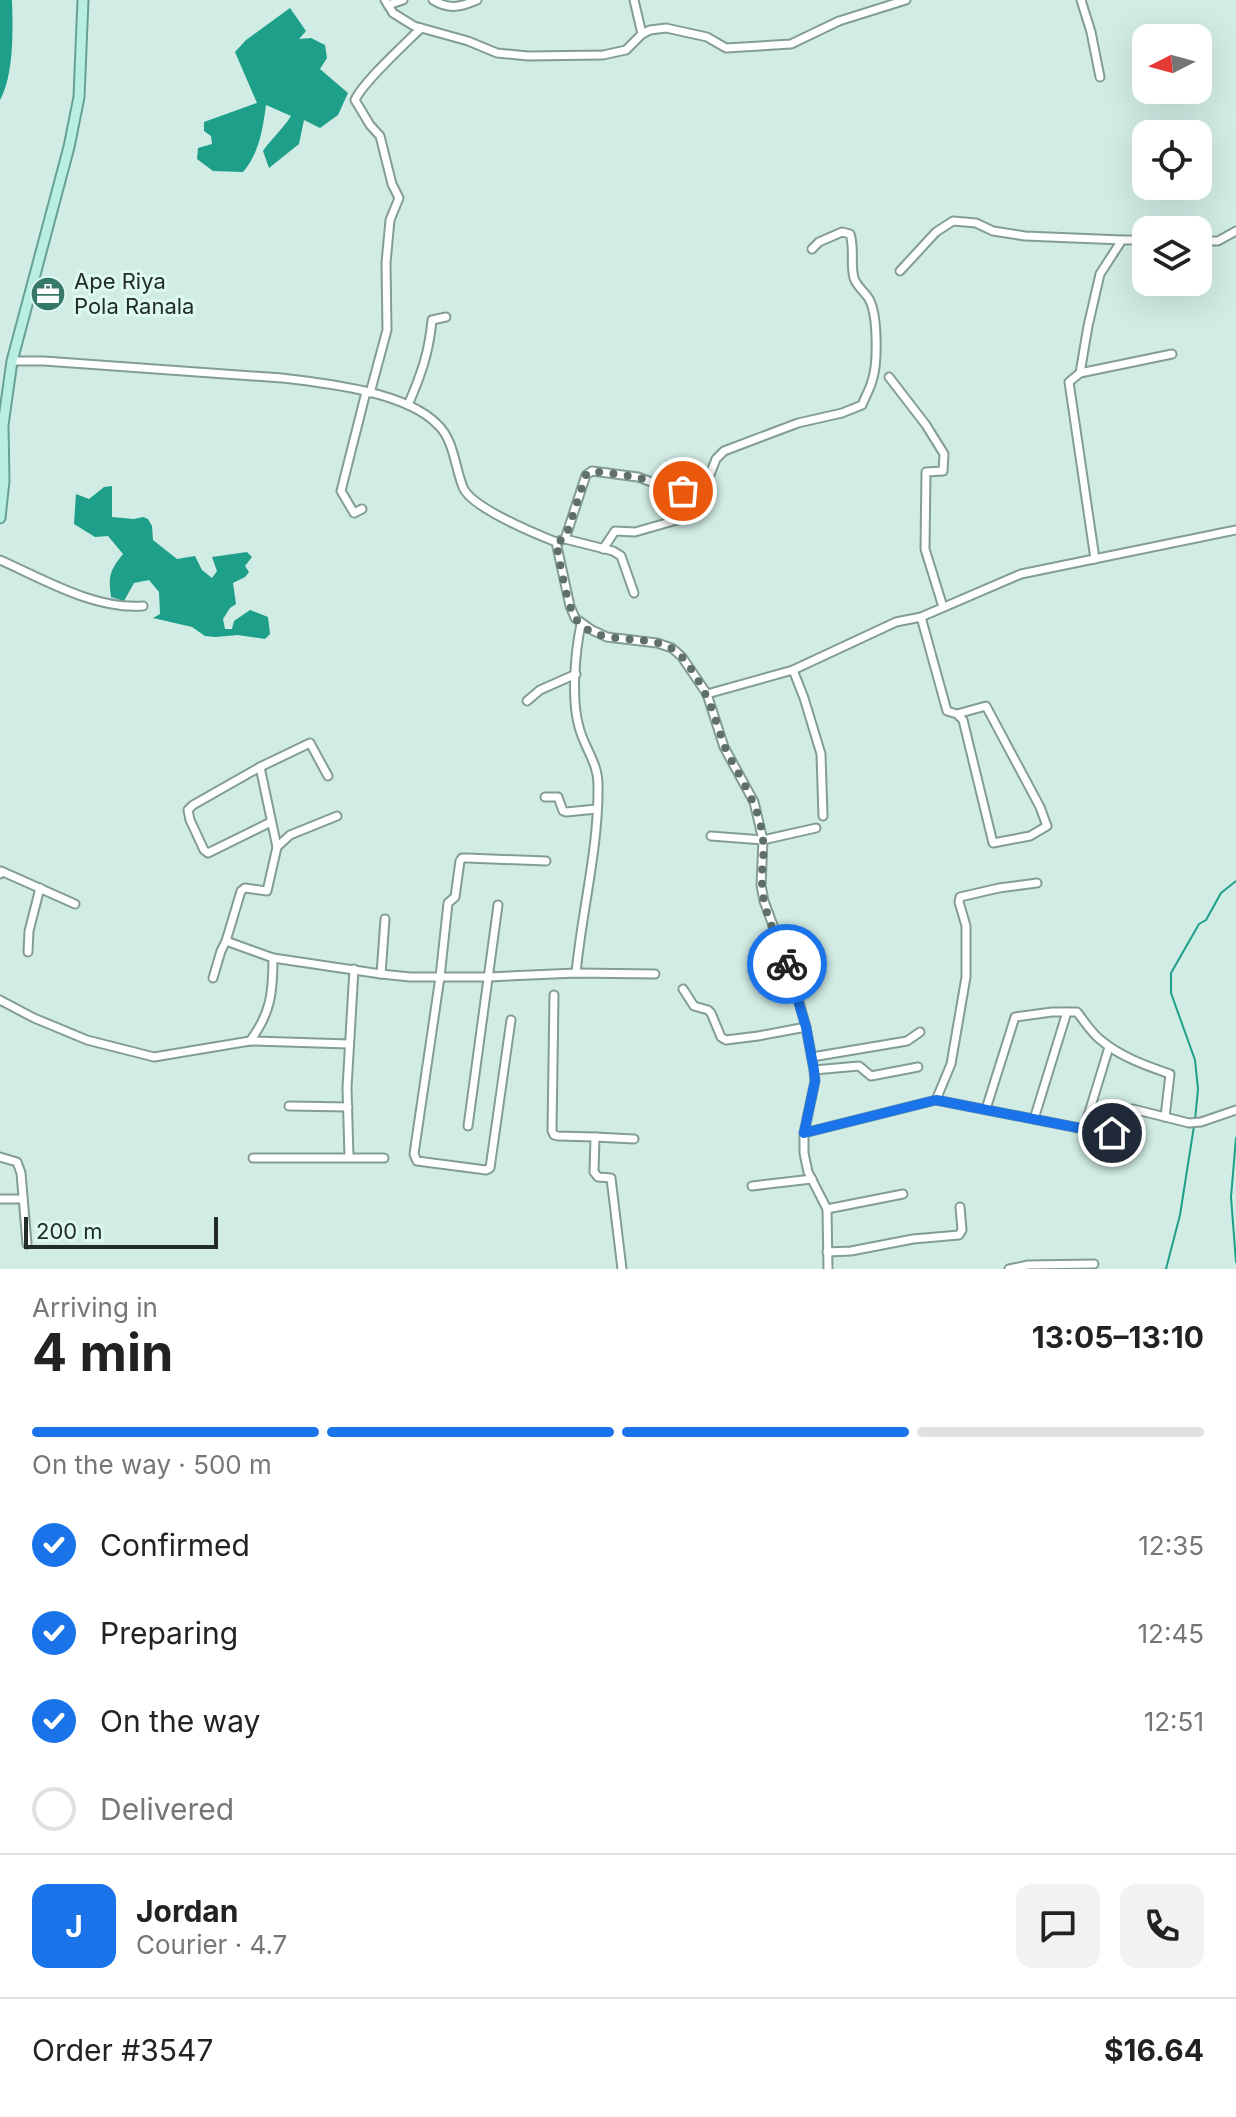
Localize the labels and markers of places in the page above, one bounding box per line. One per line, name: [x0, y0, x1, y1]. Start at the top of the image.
place label: Ape Riya Pola Ranala: [74, 268, 194, 319]
office icon: Ape Riya Pola Ranala: [29, 275, 67, 313]
pin: [649, 457, 717, 525]
pin: [1078, 1099, 1146, 1167]

